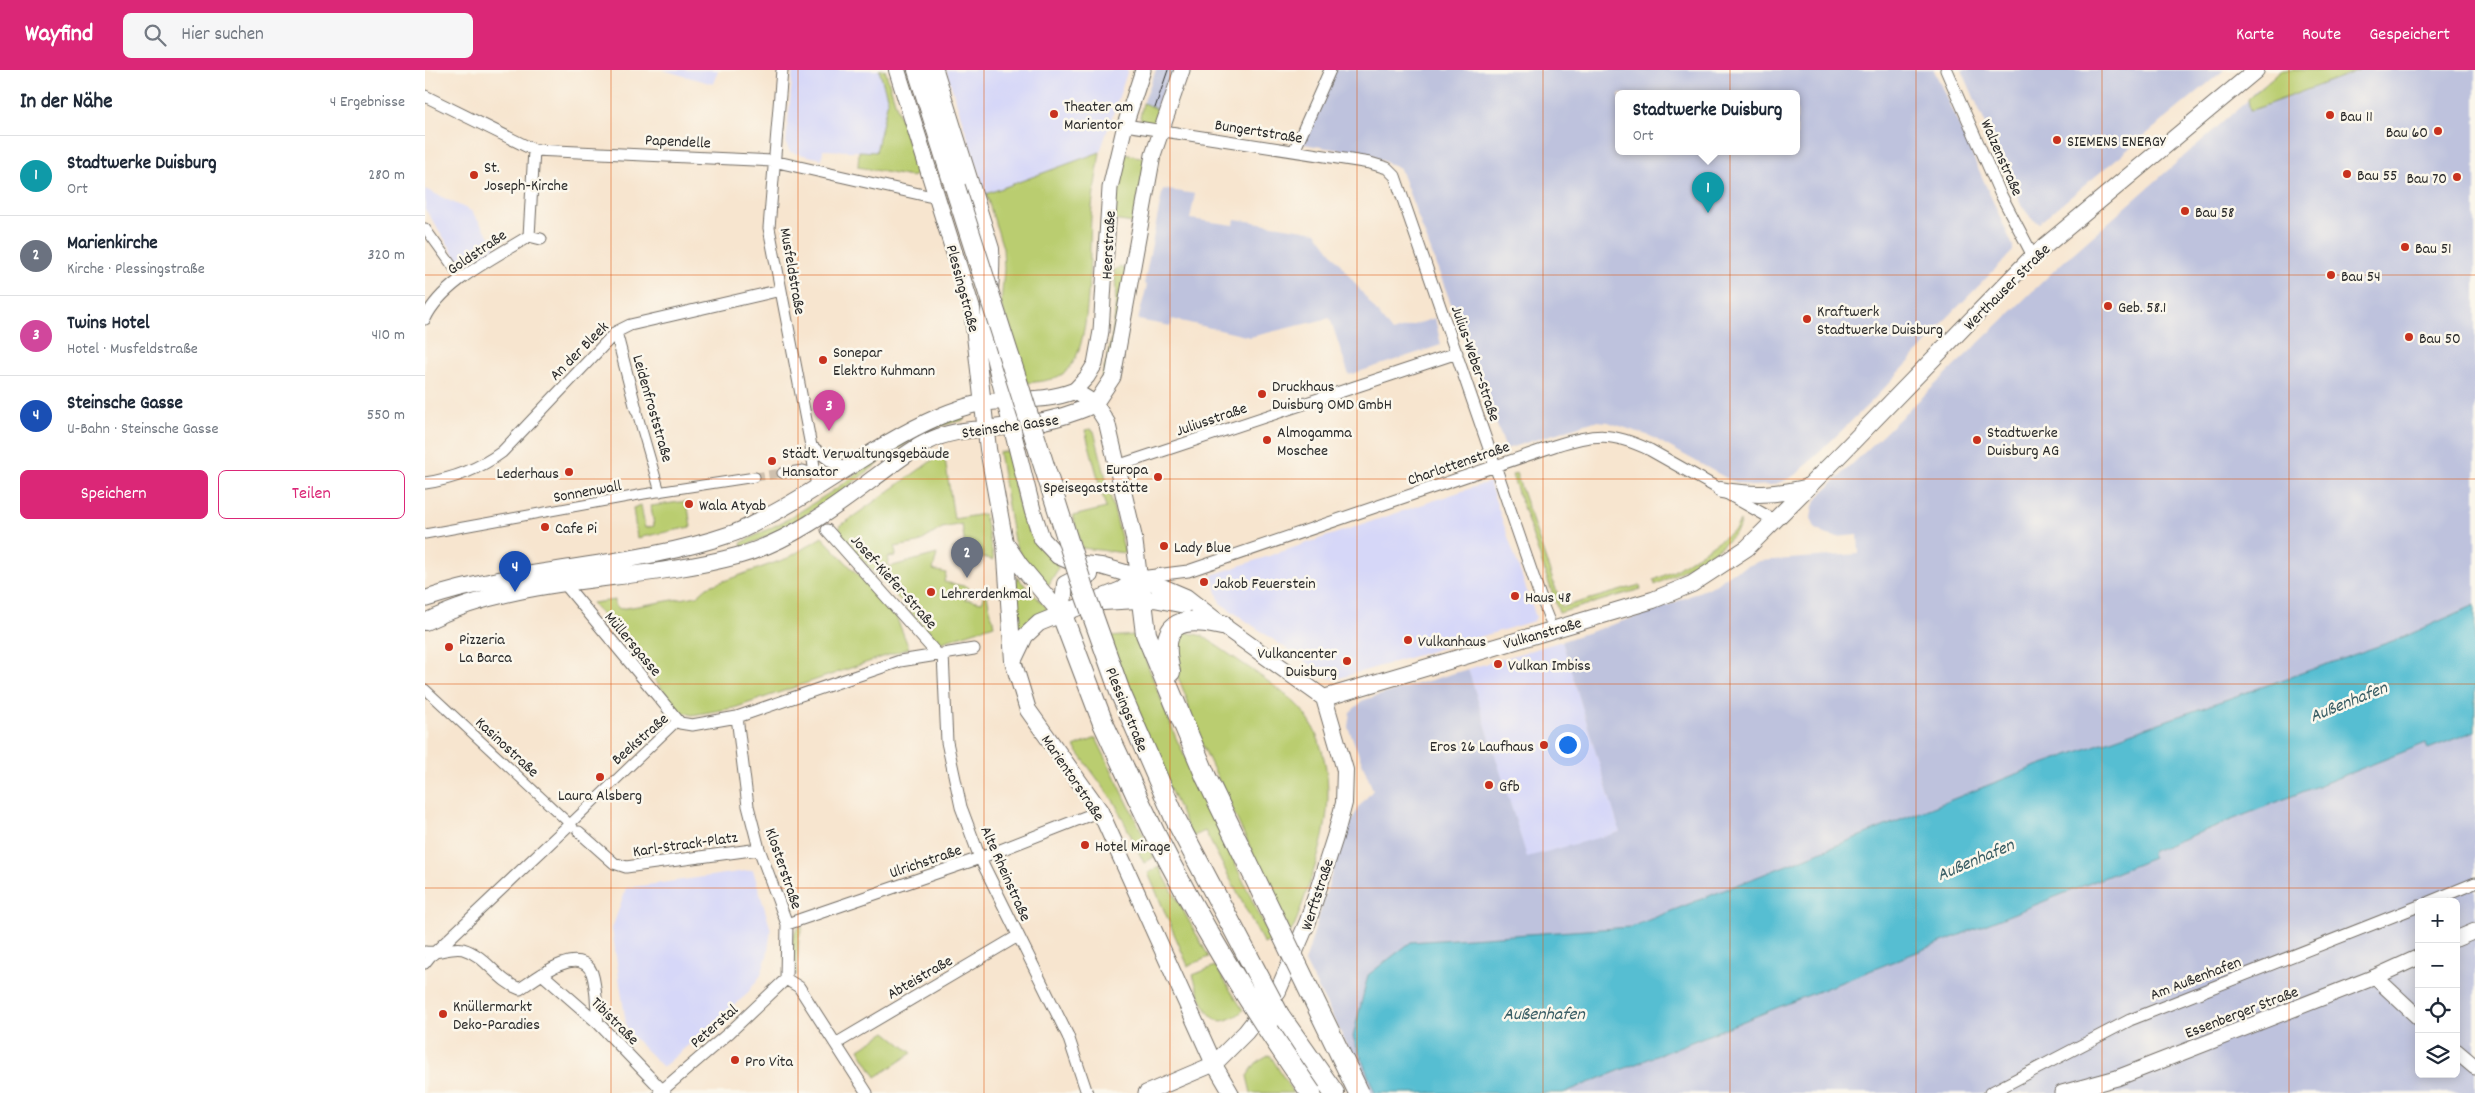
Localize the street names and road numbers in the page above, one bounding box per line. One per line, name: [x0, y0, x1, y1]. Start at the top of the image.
street label: Bungertstraße: [1213, 114, 1304, 151]
street label: Walzenstraße: [1974, 116, 2028, 200]
street label: Papendelle: [644, 129, 711, 156]
street label: Heerstraße: [1096, 210, 1123, 280]
street label: Goldstraße: [443, 225, 512, 281]
street label: Musfeldstraße: [773, 226, 810, 317]
street label: Werthauser Straße: [1959, 239, 2056, 336]
street label: Plessingstraße: [939, 242, 984, 335]
street label: Julius-Weber-Straße: [1444, 303, 1505, 425]
street label: An der Bleek: [545, 317, 615, 387]
street label: Leidenfroststraße: [625, 352, 678, 465]
street label: Juliusstraße: [1173, 397, 1250, 443]
street label: Steinsche Gasse: [960, 409, 1060, 446]
street label: Charlottenstraße: [1405, 436, 1513, 493]
street label: Sonnenwall: [552, 475, 623, 510]
street label: Josef-Kiefer-Straße: [844, 530, 942, 635]
street label: Müllersgasse: [598, 607, 666, 682]
street label: Vulkanstraße: [1501, 612, 1585, 657]
street label: Plessingstraße: [1098, 664, 1153, 756]
street label: Beekstraße: [607, 709, 674, 771]
street label: Kasinostraße: [469, 712, 543, 783]
street label: Marientorstraße: [1034, 731, 1109, 826]
street label: Alte Rheinstraße: [973, 823, 1036, 925]
street label: Klosterstraße: [758, 825, 807, 913]
street label: Karl-Strack-Platz: [631, 827, 739, 864]
street label: Ulrichstraße: [887, 839, 965, 885]
street label: Werftstraße: [1296, 856, 1341, 934]
street label: Abteistraße: [883, 950, 957, 1006]
street label: Am Außenhafen: [2147, 951, 2245, 1007]
street label: Essenberger Straße: [2182, 981, 2302, 1046]
street label: Tibistraße: [585, 992, 644, 1051]
street label: Peterstal: [686, 999, 744, 1054]

